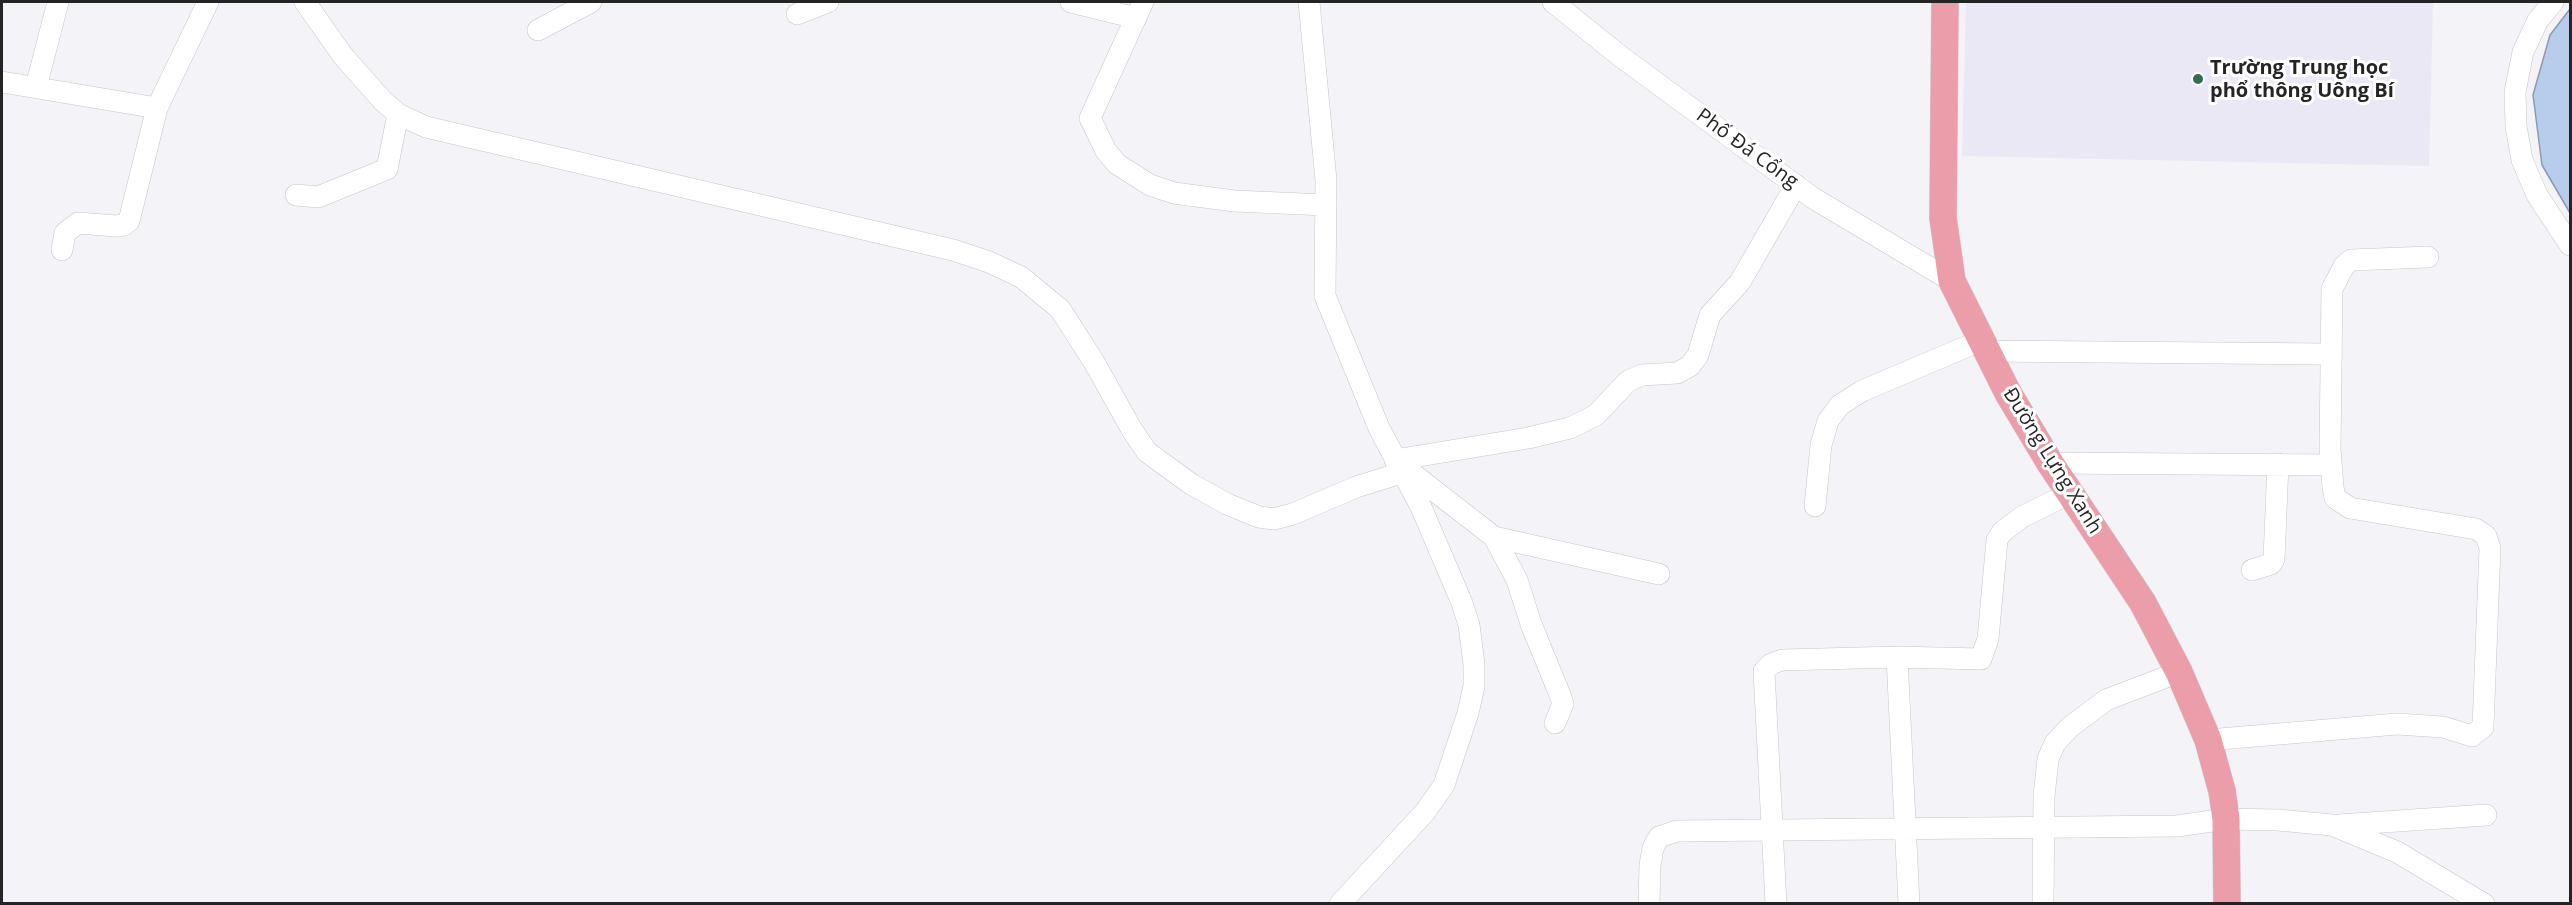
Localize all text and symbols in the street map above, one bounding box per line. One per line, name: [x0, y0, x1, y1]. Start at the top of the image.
place label: Trường Trung học phổ thông Uông Bí: [2210, 56, 2394, 103]
marker: Trường Trung học phổ thông Uông Bí: [2191, 72, 2205, 86]
street label: Phố Đá Cổng: [1691, 104, 1803, 194]
street label: Đường Lựng Xanh: [1997, 384, 2107, 538]

